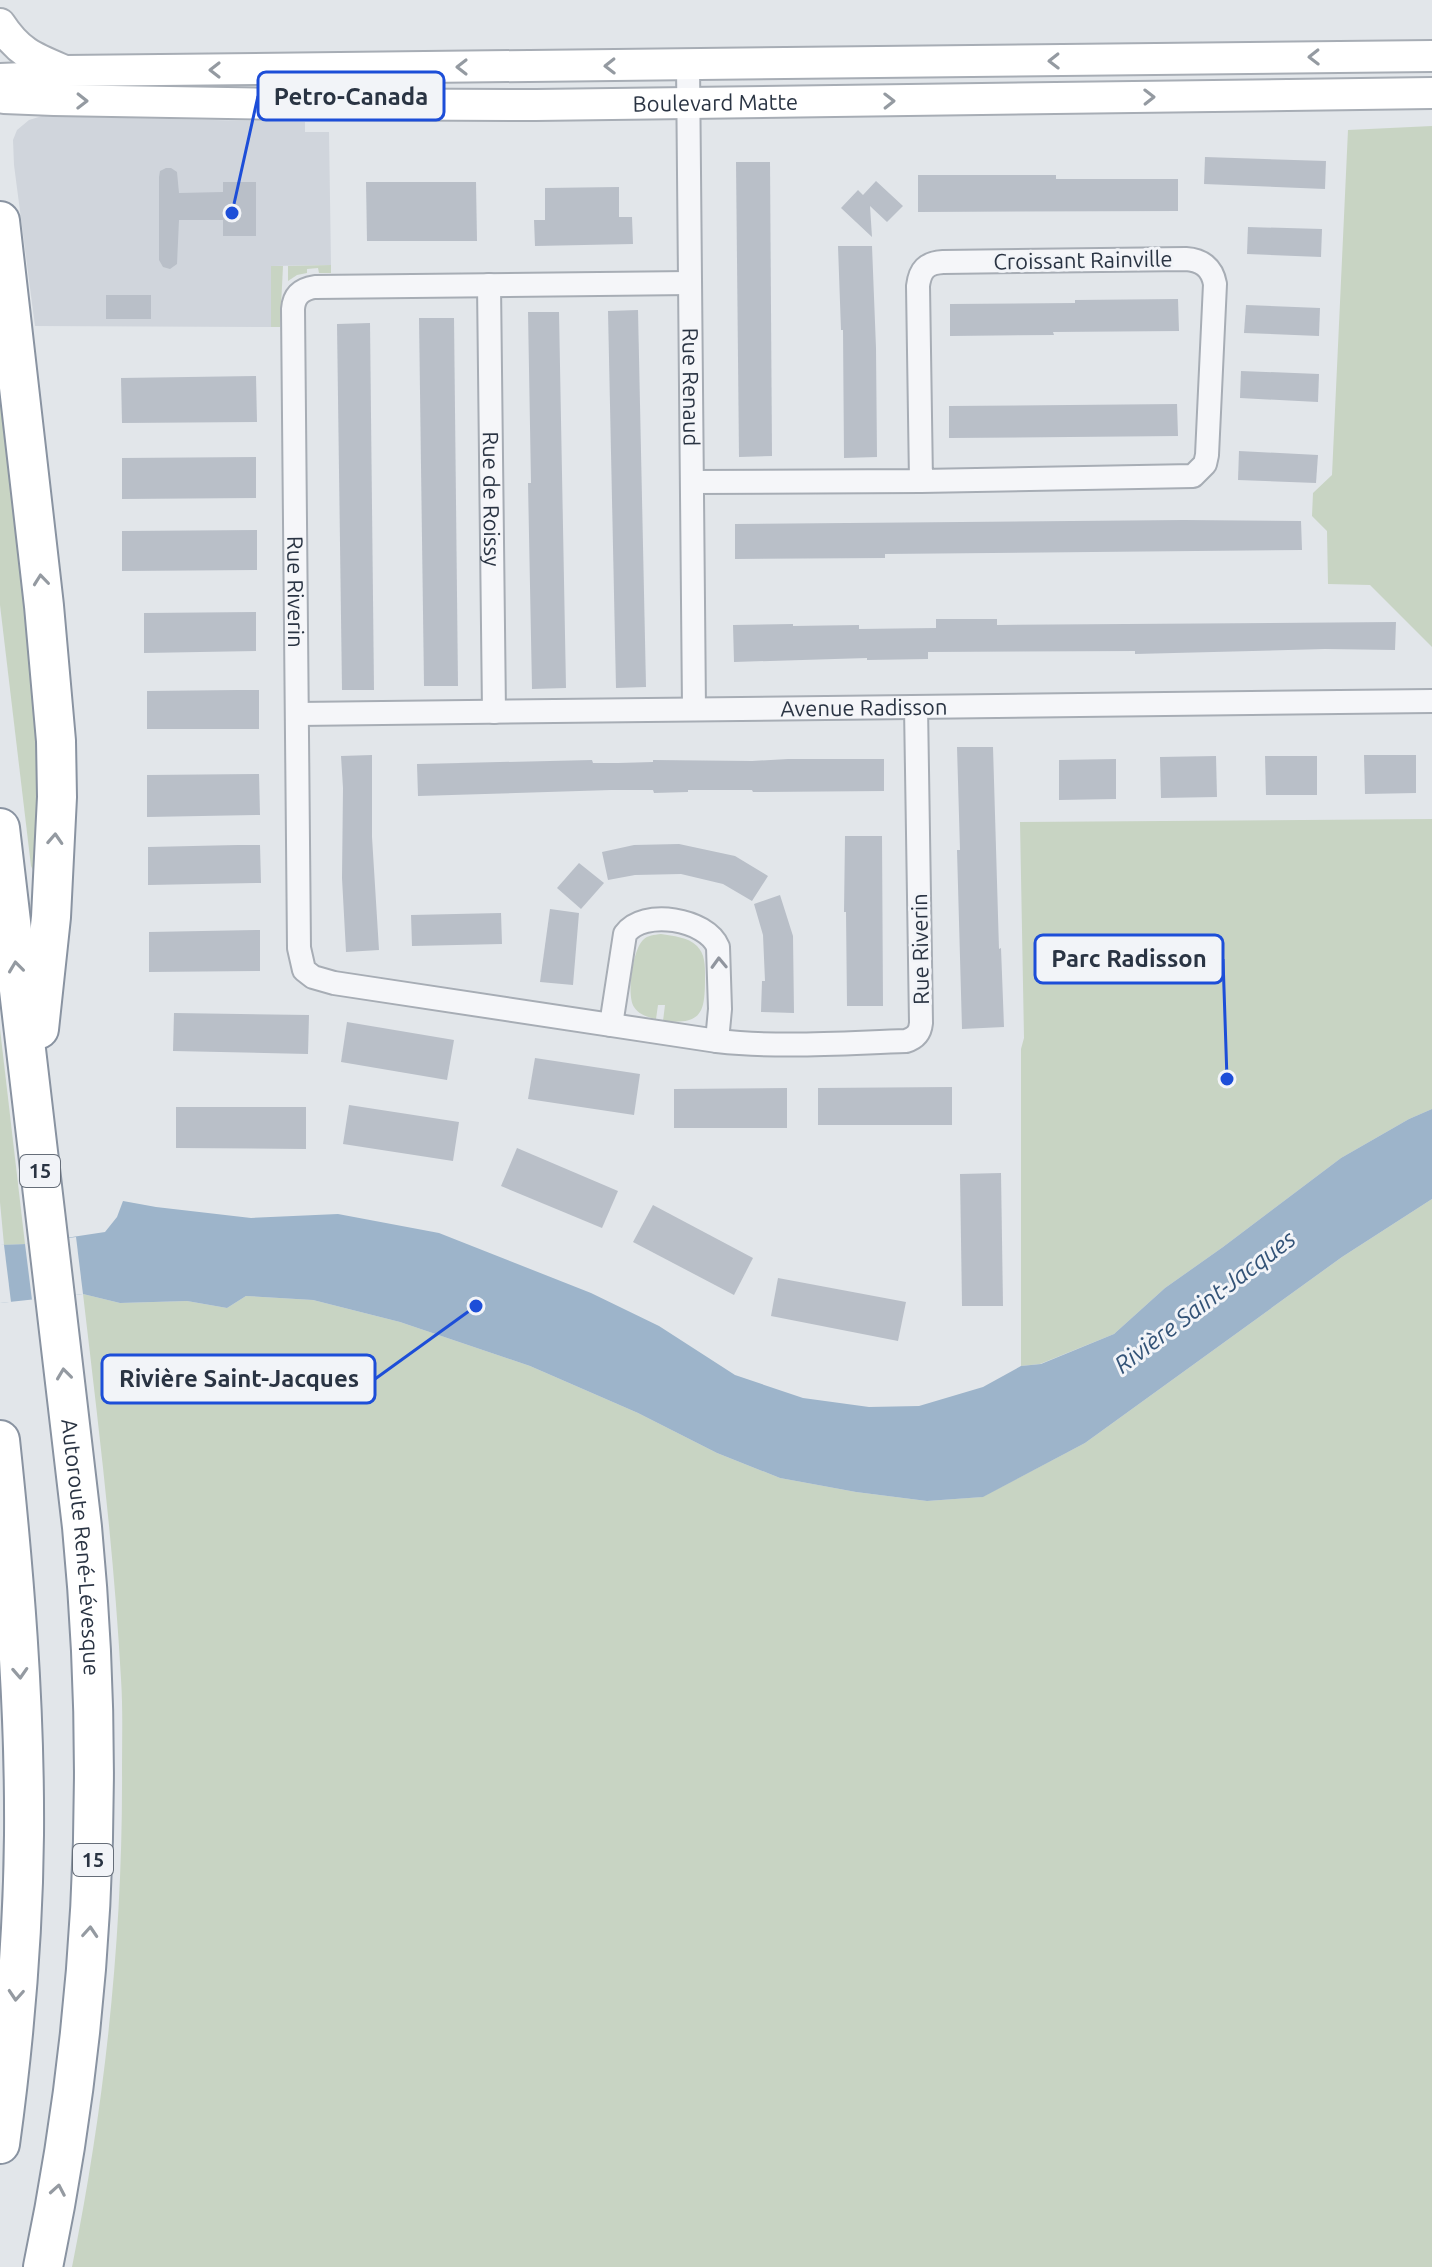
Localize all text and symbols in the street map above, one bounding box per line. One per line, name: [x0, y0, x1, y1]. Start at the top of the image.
one-way arrow: [1307, 49, 1320, 66]
one-way arrow: [1047, 52, 1060, 70]
one-way arrow: [603, 57, 616, 75]
one-way arrow: [455, 58, 468, 76]
one-way arrow: [208, 61, 221, 79]
callout: Petro-Canada: [258, 72, 444, 120]
text: Petro-Canada: [274, 83, 428, 110]
street label: Boulevard Matte: [633, 88, 798, 116]
one-way arrow: [1143, 89, 1156, 106]
one-way arrow: [76, 92, 89, 109]
one-way arrow: [883, 92, 896, 110]
street label: Croissant Rainville: [993, 245, 1173, 274]
street label: Rue Renaud: [678, 328, 705, 446]
street label: Rue de Roissy: [479, 431, 505, 567]
street label: Rue Riverin: [283, 536, 309, 648]
one-way arrow: [32, 573, 49, 586]
street label: Avenue Radisson: [780, 694, 948, 720]
one-way arrow: [46, 832, 63, 845]
street label: Rue Riverin: [906, 893, 933, 1005]
callout: Parc Radisson: [1035, 935, 1223, 983]
text: Parc Radisson: [1051, 945, 1207, 972]
one-way arrow: [710, 956, 727, 969]
one-way arrow: [8, 960, 25, 973]
road number: 15: [20, 1155, 60, 1187]
water label: Rivière Saint-Jacques: [1109, 1225, 1300, 1378]
callout: Rivière Saint-Jacques: [102, 1355, 375, 1403]
text: Rivière Saint-Jacques: [119, 1365, 359, 1392]
one-way arrow: [56, 1367, 73, 1381]
street label: Autoroute René-Lévesque: [57, 1417, 105, 1676]
one-way arrow: [11, 1667, 28, 1680]
road number: 15: [73, 1844, 113, 1876]
one-way arrow: [81, 1926, 98, 1939]
one-way arrow: [8, 1989, 25, 2002]
one-way arrow: [49, 2184, 66, 2197]

